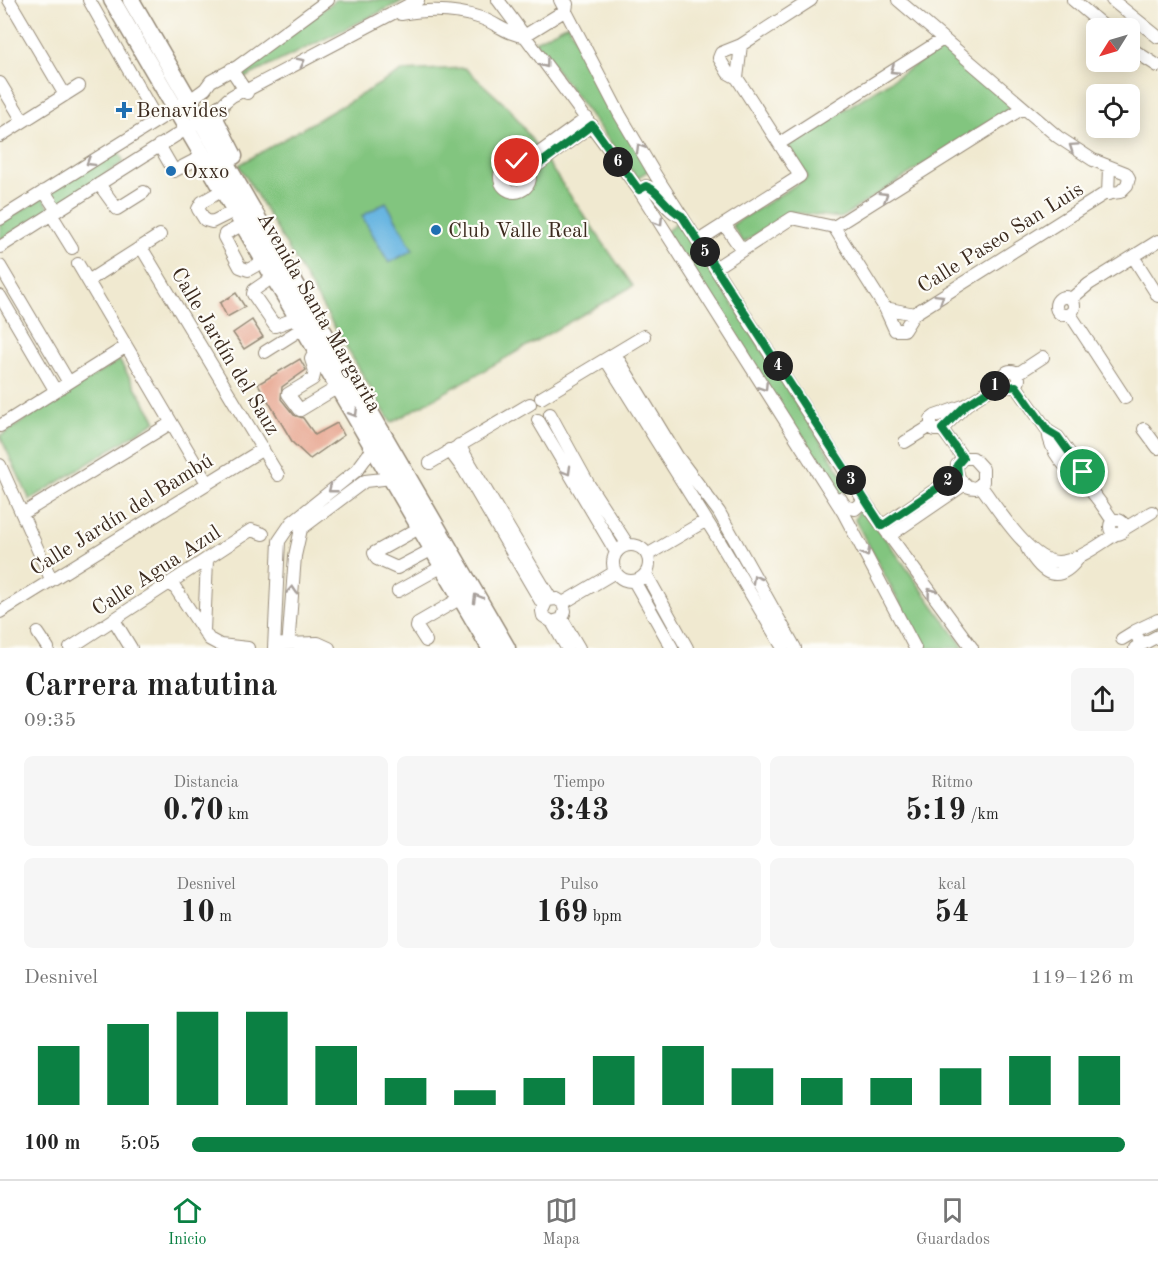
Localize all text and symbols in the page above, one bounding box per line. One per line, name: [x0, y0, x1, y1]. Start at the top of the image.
north arrow: [1086, 18, 1140, 72]
map controls: [1086, 18, 1140, 138]
one-way arrow: [538, 57, 549, 68]
one-way arrow: [295, 58, 306, 70]
one-way arrow: [890, 63, 900, 75]
button: locate: [1086, 84, 1140, 138]
place label: Benavides: [136, 101, 228, 122]
marker: Benavides: [117, 103, 131, 117]
pin: [491, 135, 542, 186]
one-way arrow: [1069, 143, 1080, 154]
icon: check: [500, 144, 533, 177]
one-way arrow: [635, 144, 647, 154]
pin: 6: [603, 147, 633, 177]
one-way arrow: [86, 154, 96, 166]
text: 6: [613, 154, 623, 170]
place label: Oxxo: [183, 162, 229, 183]
marker: Oxxo: [164, 164, 178, 178]
street label: Calle Paseo San Luis: [914, 179, 1087, 298]
one-way arrow: [878, 191, 888, 203]
street label: Avenida Santa Margarita: [253, 209, 385, 416]
one-way arrow: [651, 216, 662, 227]
place label: Club Valle Real: [448, 221, 588, 242]
marker: Club Valle Real: [429, 223, 443, 237]
pin: 5: [690, 237, 720, 267]
text: 5: [700, 244, 710, 260]
street label: Calle Jardín del Sauz: [166, 264, 283, 439]
one-way arrow: [933, 294, 944, 305]
pin: 4: [763, 351, 793, 381]
text: 4: [773, 358, 783, 374]
pin: 1: [980, 371, 1010, 401]
text: 1: [990, 378, 1000, 394]
one-way arrow: [756, 381, 768, 391]
one-way arrow: [346, 407, 358, 417]
pin: [1057, 446, 1108, 497]
street label: Calle Jardín del Bambú: [27, 450, 217, 580]
icon: arrive: [1066, 455, 1099, 488]
one-way arrow: [560, 464, 571, 475]
pin: 3: [836, 465, 866, 495]
pin: 2: [933, 466, 963, 496]
text: 3: [846, 472, 856, 488]
text: 2: [943, 473, 953, 489]
one-way arrow: [328, 482, 339, 493]
street label: Calle Agua Azul: [89, 522, 225, 620]
one-way arrow: [859, 546, 870, 557]
one-way arrow: [751, 575, 763, 585]
one-way arrow: [286, 585, 299, 594]
one-way arrow: [927, 588, 938, 599]
one-way arrow: [473, 594, 484, 604]
button: share: [1071, 668, 1134, 731]
text: Carrera matutina: [24, 670, 277, 703]
text: 09:35: [24, 711, 76, 731]
text: Distancia: [173, 775, 239, 791]
text: Tiempo: [553, 775, 605, 791]
text: Ritmo: [931, 775, 973, 791]
text: 0.70: [163, 796, 224, 826]
text: 3:43: [549, 796, 609, 826]
text: 5:19: [905, 796, 966, 826]
text: km: [224, 807, 249, 823]
text: /km: [966, 807, 999, 823]
text: Desnivel: [176, 877, 236, 893]
text: Pulso: [560, 877, 598, 893]
text: kcal: [938, 877, 966, 893]
text: 10: [180, 898, 215, 928]
text: 169: [536, 898, 588, 928]
text: 54: [935, 898, 969, 928]
text: m: [215, 909, 232, 925]
text: bpm: [588, 909, 622, 925]
text: Desnivel: [24, 968, 98, 988]
text: 119–126 m: [1031, 968, 1134, 988]
text: 100 m: [24, 1134, 80, 1154]
text: 5:05: [120, 1134, 160, 1154]
tab: Inicio: [168, 1194, 206, 1250]
tab: Mapa: [542, 1194, 580, 1250]
tab: Guardados: [916, 1194, 990, 1250]

